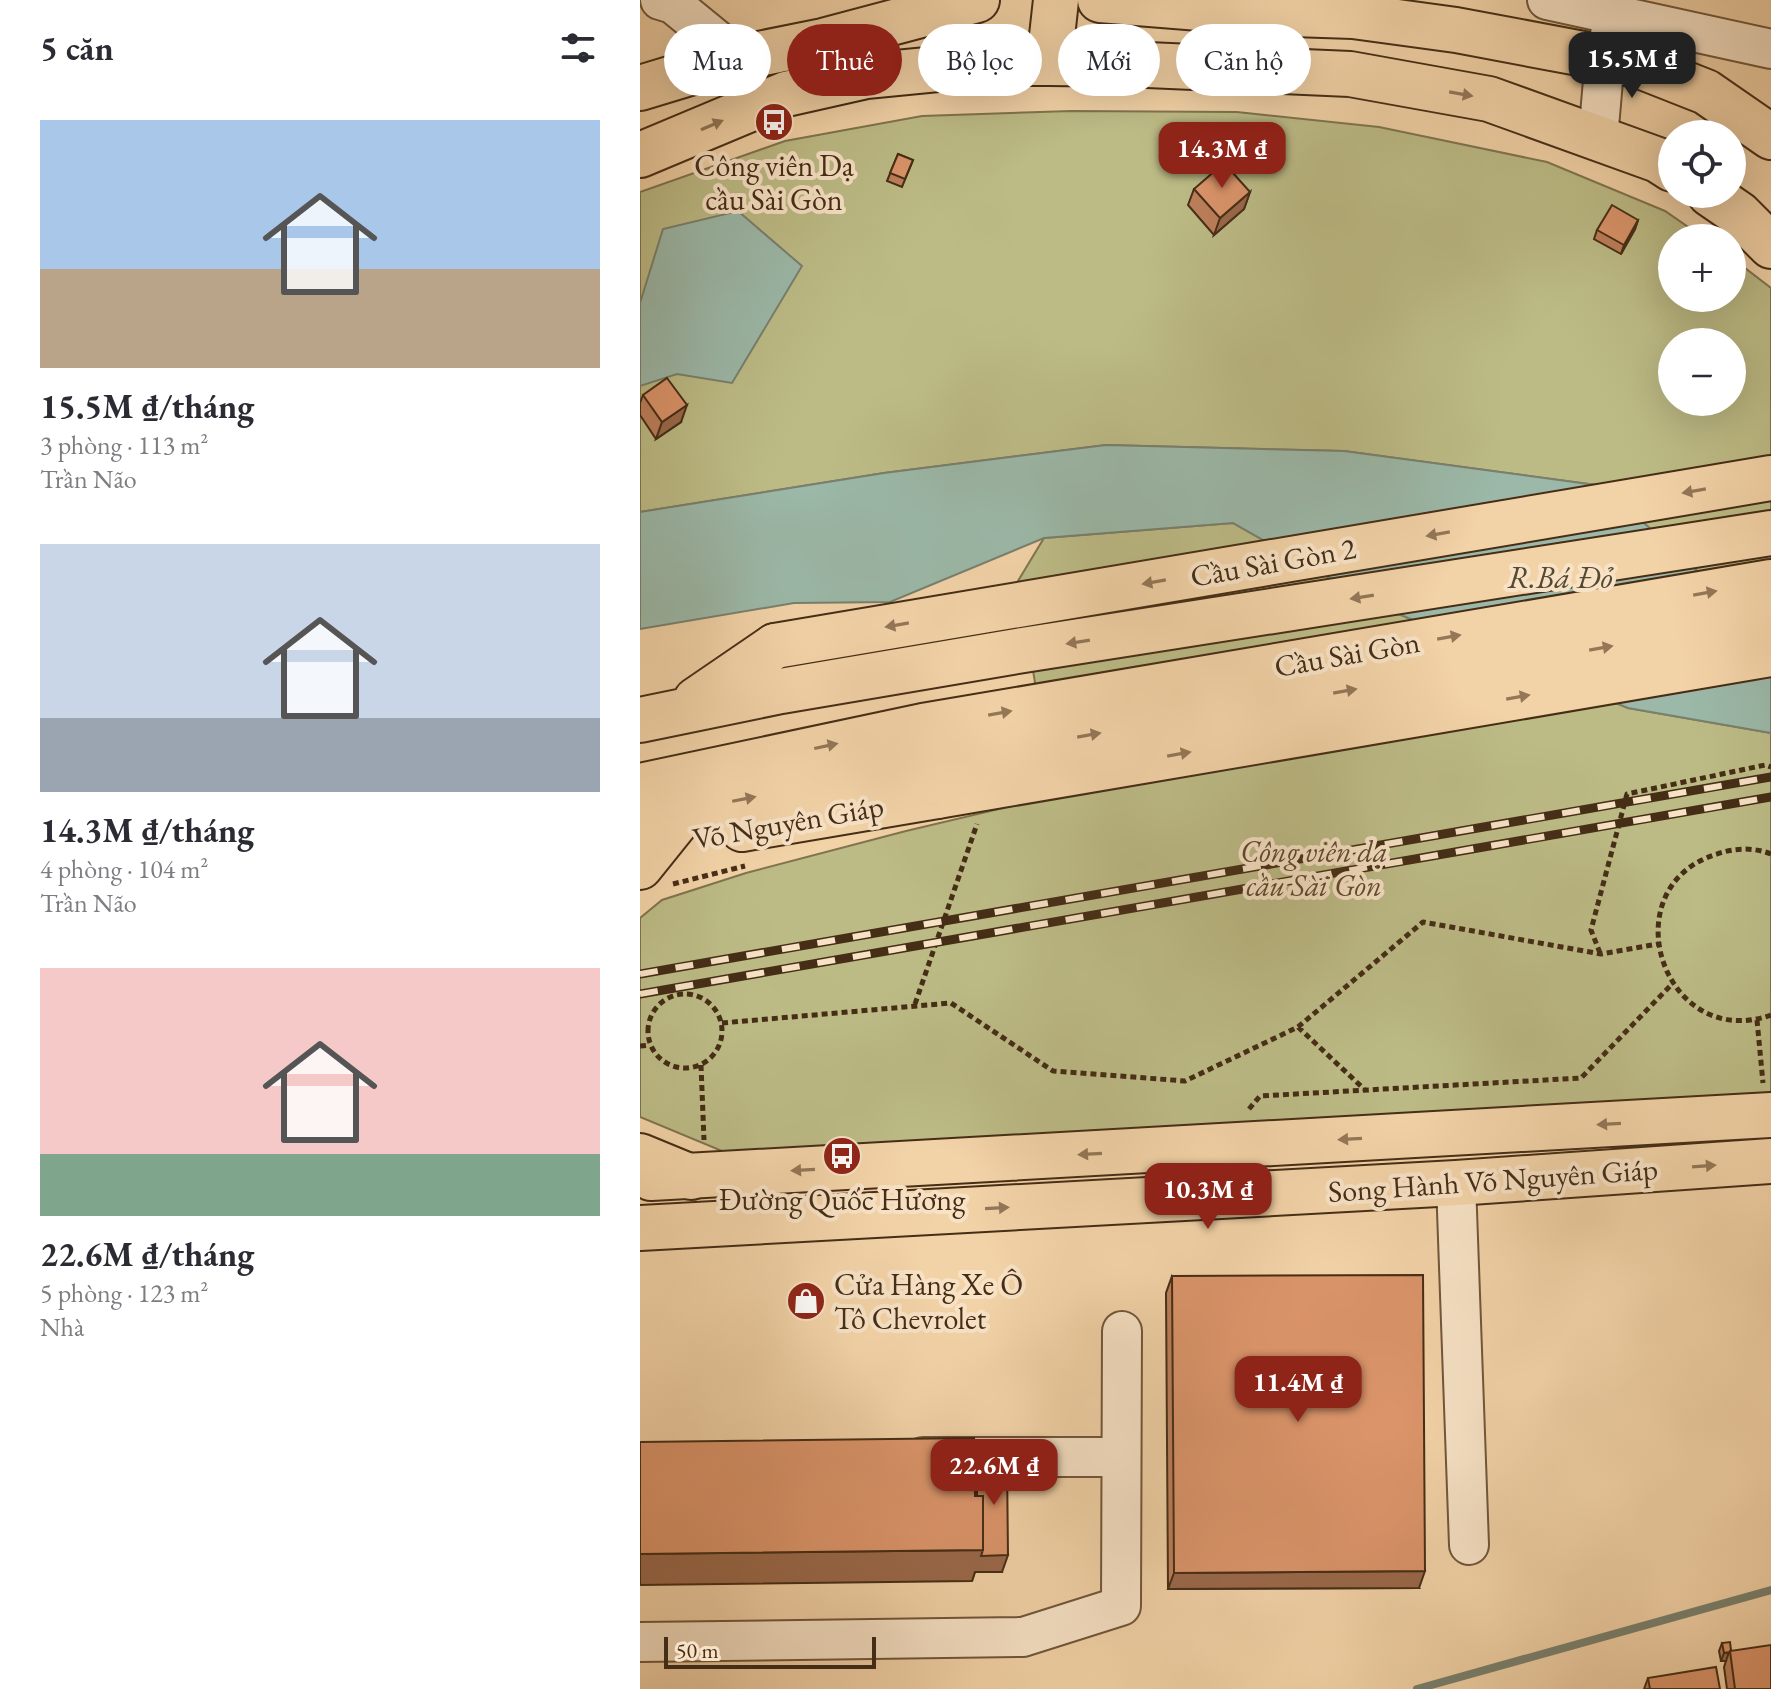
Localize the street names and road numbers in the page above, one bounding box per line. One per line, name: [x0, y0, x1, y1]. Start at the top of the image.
street label: Cầu Sài Gòn 2: [1187, 528, 1359, 596]
street label: Cầu Sài Gòn: [1271, 622, 1423, 686]
street label: Võ Nguyên Giáp: [689, 786, 887, 858]
street label: Song Hành Võ Nguyên Giáp: [1327, 1149, 1659, 1211]

